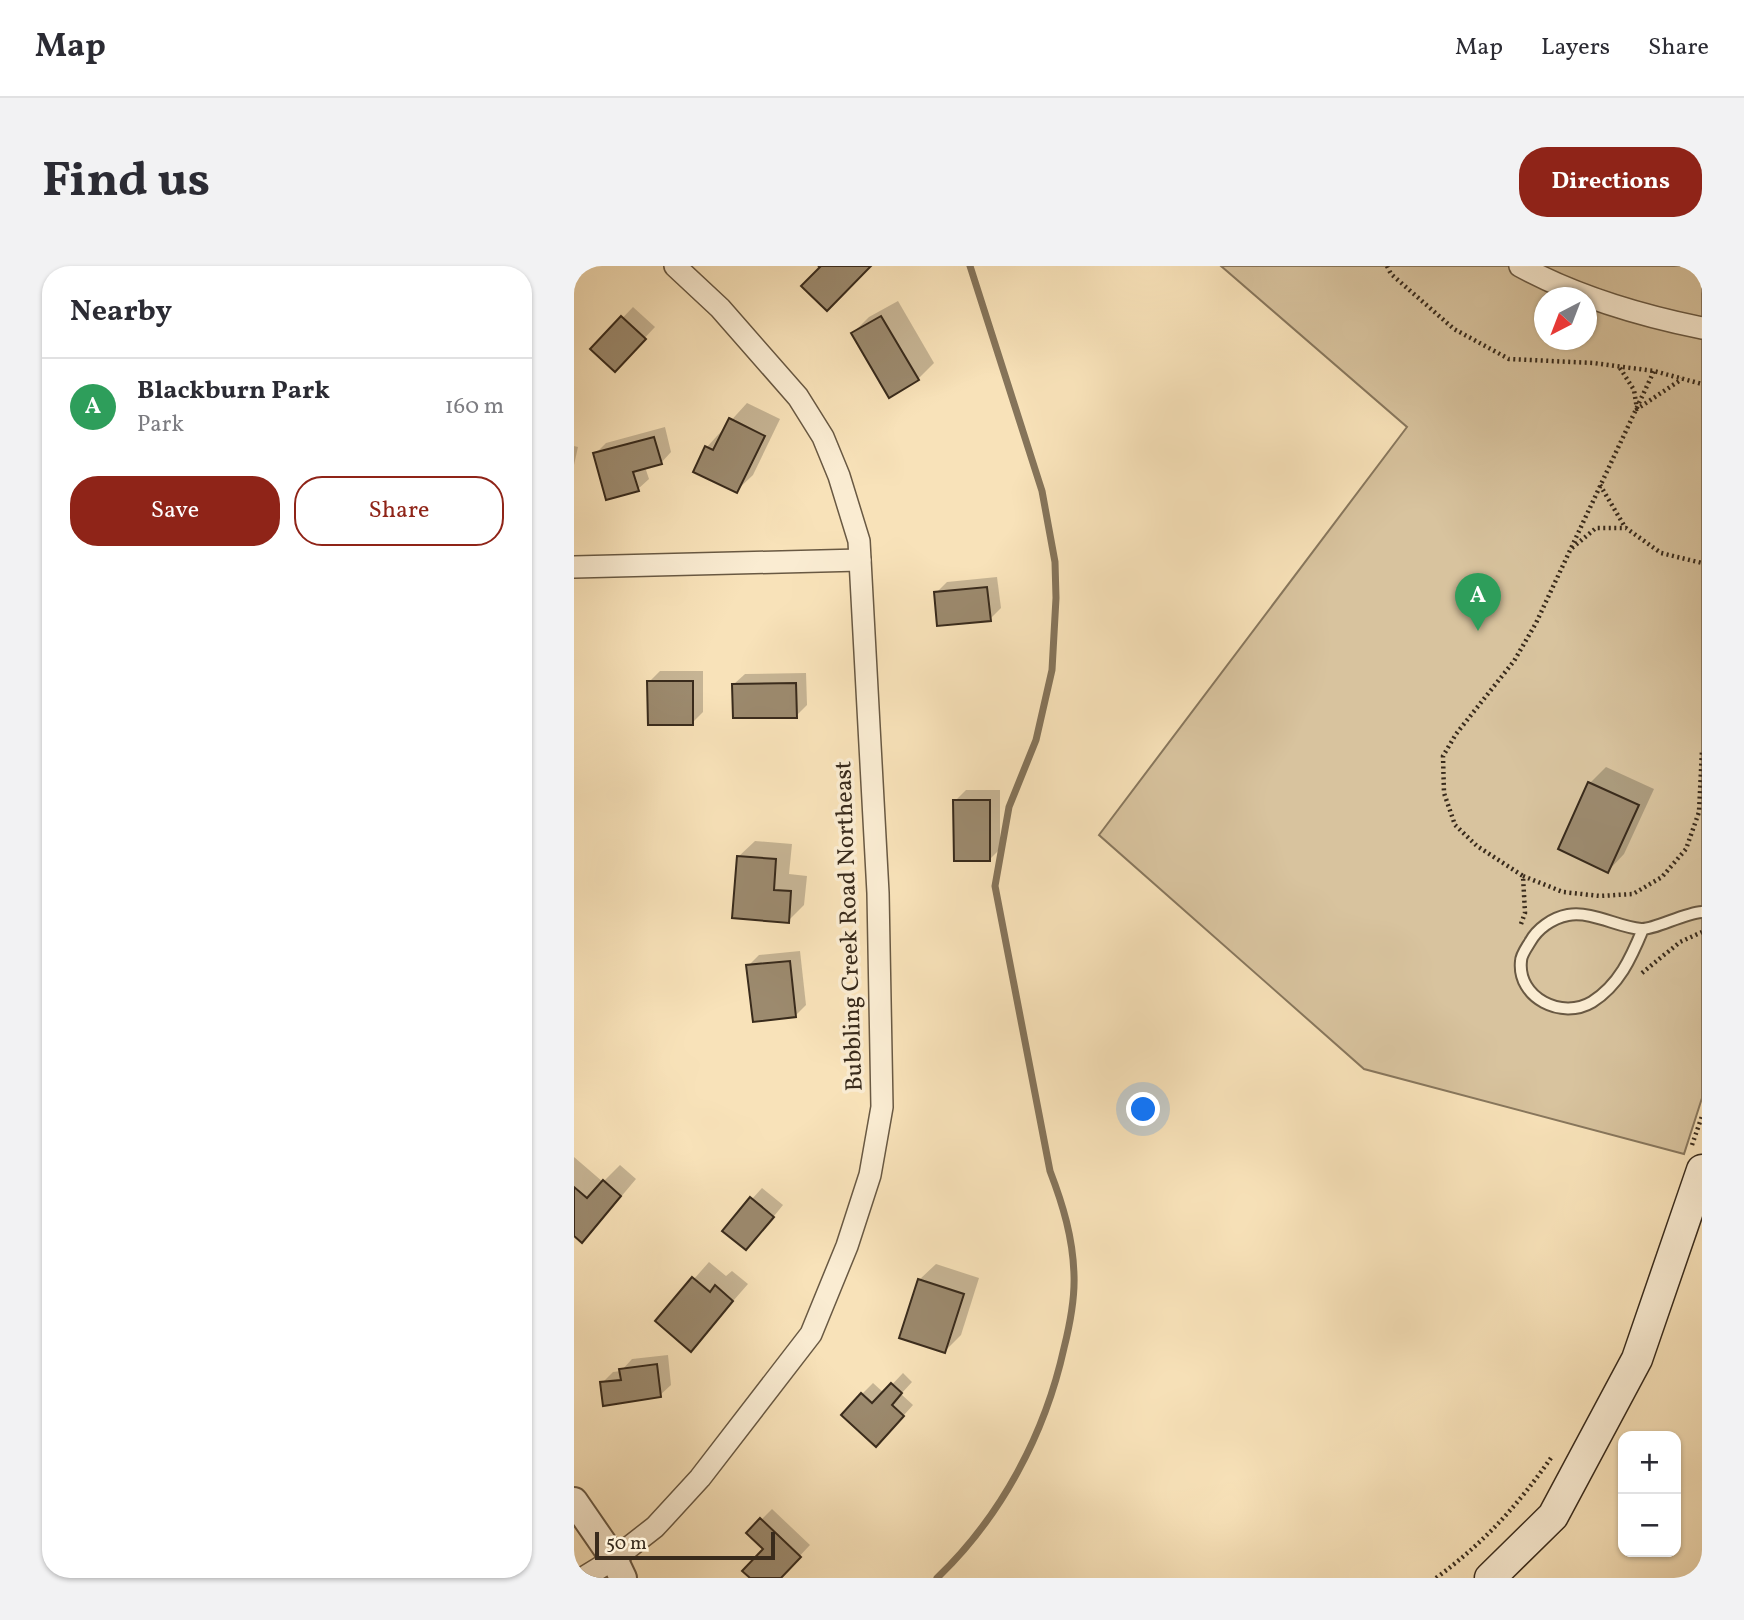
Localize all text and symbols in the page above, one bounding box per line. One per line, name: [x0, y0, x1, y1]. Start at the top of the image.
text: Map: [35, 25, 106, 71]
text: Map: [1455, 31, 1503, 65]
text: Layers: [1541, 31, 1610, 65]
text: Share: [1648, 31, 1709, 65]
button: Directions: [1519, 147, 1702, 217]
text: Find us: [42, 148, 210, 217]
north arrow: [1534, 287, 1597, 350]
text: Nearby: [70, 291, 172, 333]
text: Blackburn Park: [137, 373, 330, 409]
text: A: [85, 391, 101, 423]
text: 160 m: [445, 391, 504, 423]
text: Park: [137, 409, 184, 441]
button: Save: [70, 476, 280, 546]
button: Share: [294, 476, 504, 546]
pin: A: [1455, 573, 1501, 631]
street label: Bubbling Creek Road Northeast: [827, 760, 873, 1092]
your location: [1126, 1092, 1160, 1126]
map controls: [1618, 1431, 1681, 1557]
button: +: [1618, 1431, 1681, 1494]
button: −: [1618, 1494, 1681, 1557]
scale bar: [595, 1529, 775, 1561]
text: 50 m: [606, 1531, 647, 1557]

